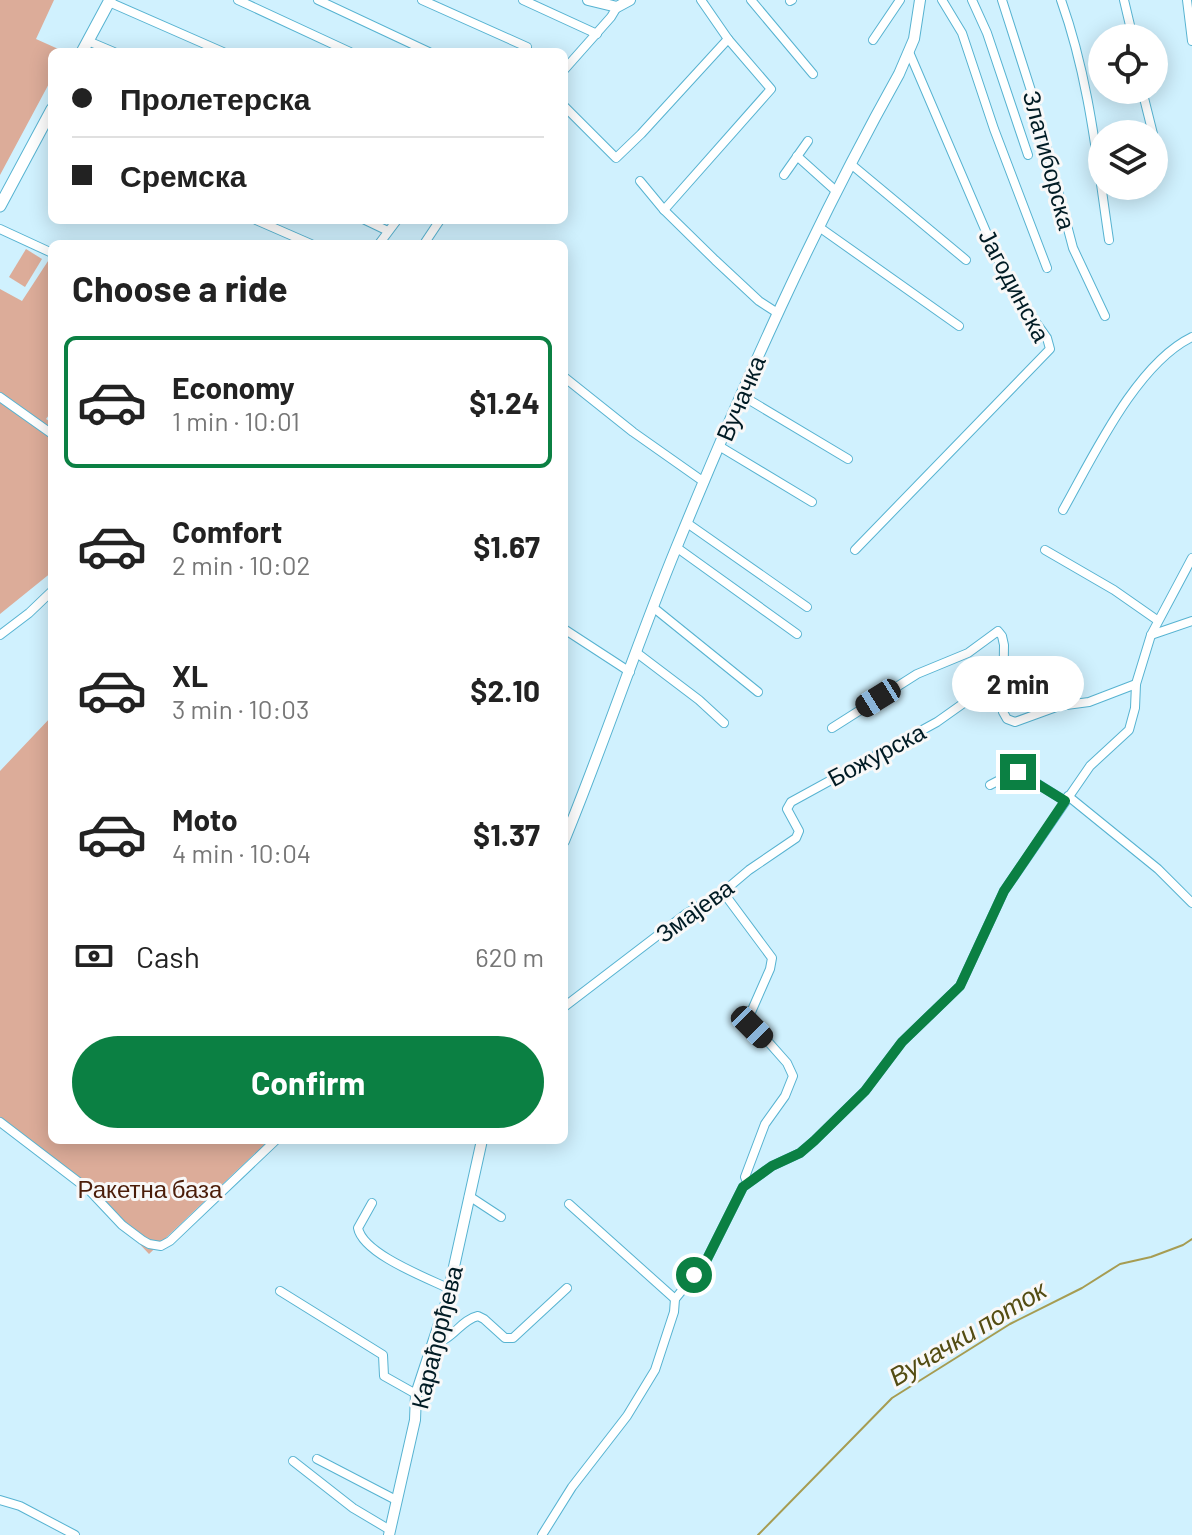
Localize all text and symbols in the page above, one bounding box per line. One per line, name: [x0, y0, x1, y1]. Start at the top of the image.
map controls: [1088, 24, 1168, 200]
button: locate: [1088, 24, 1168, 104]
text: Пролетерска: [120, 80, 311, 116]
street label: Златиборска: [1018, 87, 1083, 233]
button: layers: [1088, 120, 1168, 200]
text: Сремска: [120, 157, 246, 193]
street label: Јагодинска: [973, 224, 1057, 347]
text: Choose a ride: [72, 266, 288, 309]
street label: Вучачка: [709, 350, 771, 445]
icon: car: [76, 366, 148, 438]
text: Economy: [172, 369, 295, 405]
text: $1.24: [469, 384, 540, 420]
text: 1 min · 10:01: [172, 405, 300, 436]
icon: car: [76, 510, 148, 582]
text: Comfort: [172, 513, 282, 549]
text: $1.67: [473, 528, 540, 564]
text: 2 min · 10:02: [172, 549, 310, 580]
icon: car: [76, 654, 148, 726]
callout: 2 min: [952, 656, 1084, 712]
text: XL: [172, 657, 208, 693]
text: 2 min: [987, 668, 1049, 699]
text: $2.10: [470, 672, 540, 708]
car: [851, 675, 905, 721]
text: 3 min · 10:03: [172, 693, 309, 724]
street label: Божурска: [822, 716, 930, 792]
route end: [1000, 754, 1036, 790]
icon: car: [76, 798, 148, 870]
text: Moto: [172, 801, 238, 837]
text: $1.37: [473, 816, 540, 852]
text: 4 min · 10:04: [172, 837, 311, 868]
street label: Змајева: [650, 872, 739, 948]
icon: cash: [72, 934, 116, 978]
text: Cash: [136, 938, 200, 974]
text: 620 m: [475, 941, 544, 972]
car: [727, 1002, 777, 1052]
button: Confirm: [72, 1036, 544, 1128]
park label: Ракетна база: [78, 1174, 223, 1203]
route start: [676, 1257, 712, 1293]
street label: Карађорђева: [404, 1262, 468, 1412]
water label: Вучачки поток: [883, 1272, 1053, 1391]

